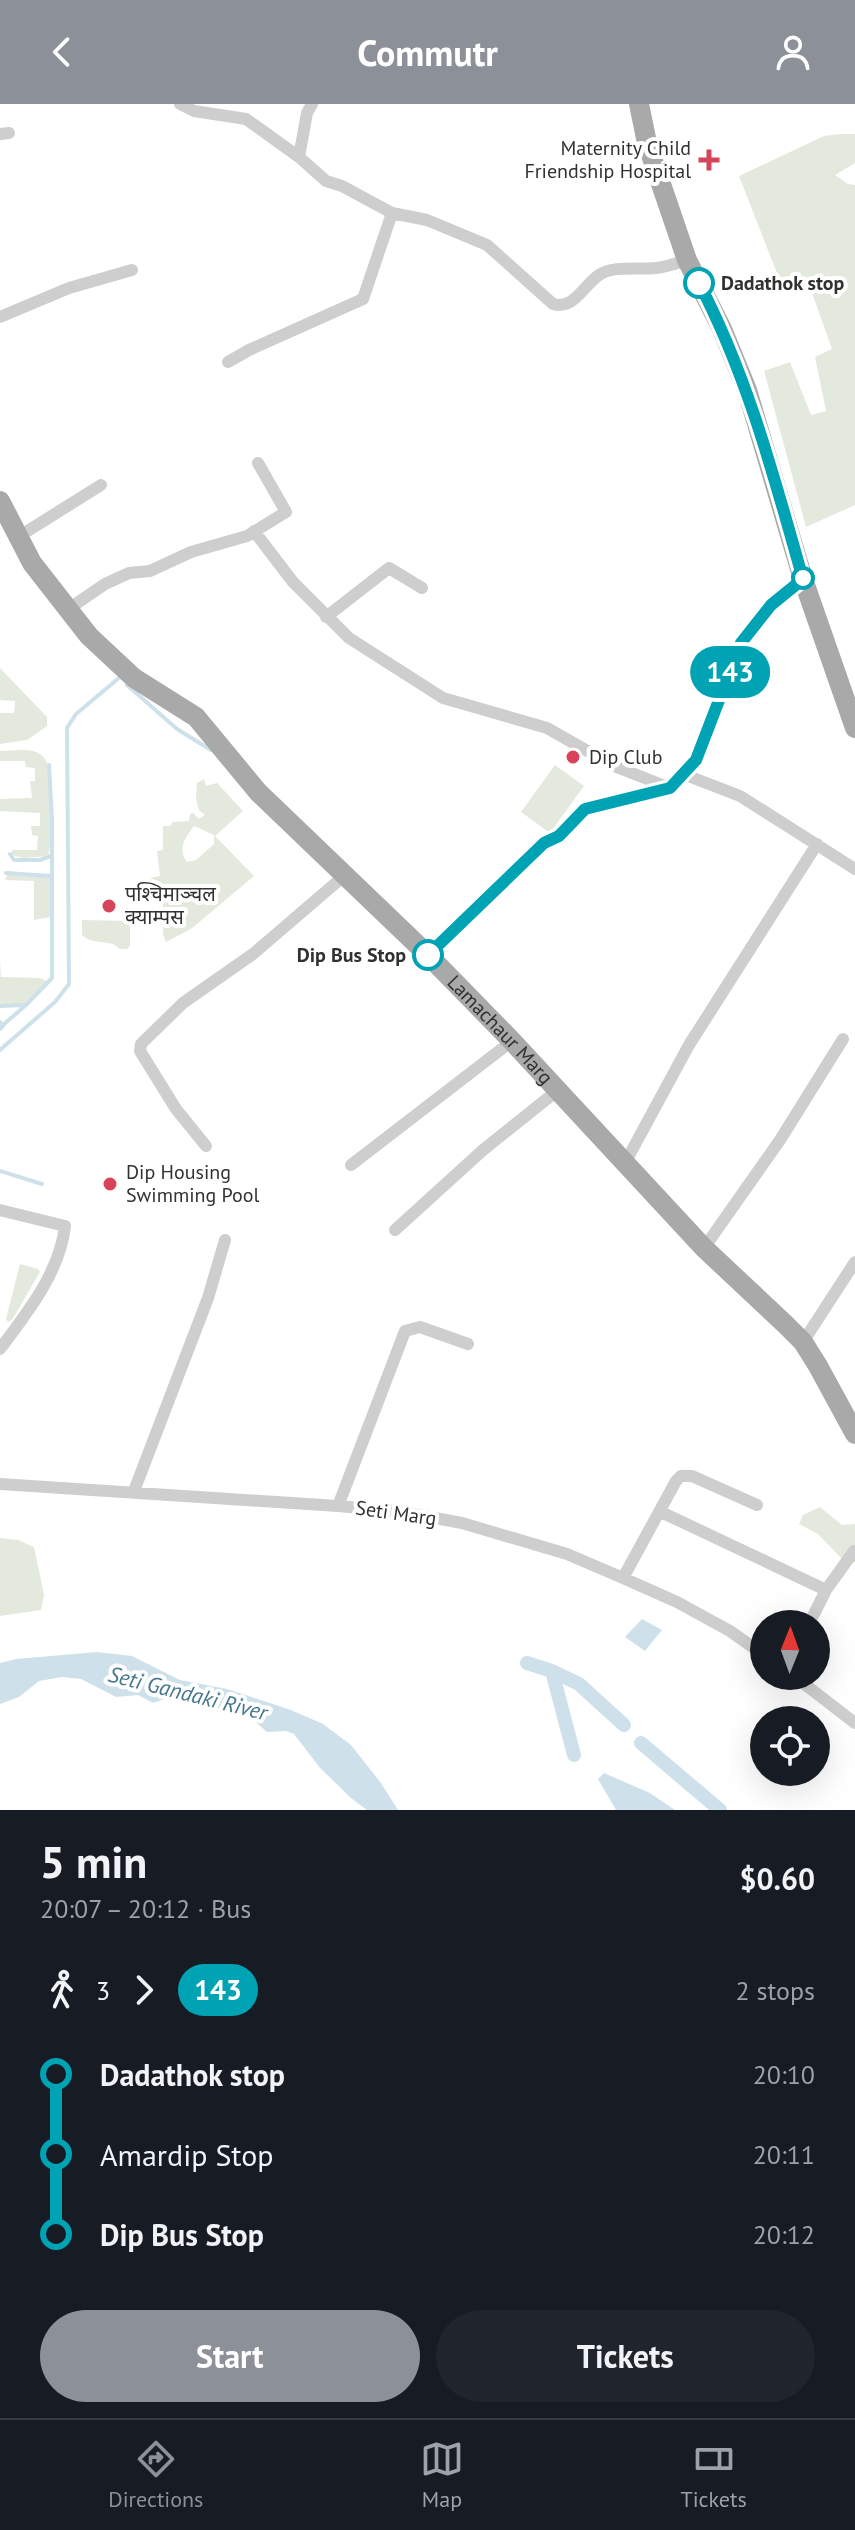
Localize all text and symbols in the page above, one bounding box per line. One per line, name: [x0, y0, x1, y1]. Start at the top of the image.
text: Commutr: [357, 29, 498, 76]
icon: back: [40, 30, 84, 74]
icon: person: [771, 30, 815, 74]
place label: Maternity Child Friendship Hospital: [524, 135, 691, 184]
marker: Maternity Child Friendship Hospital: [698, 149, 720, 171]
marker: Dadathok stop: [684, 268, 714, 298]
place label: Dadathok stop: [721, 270, 845, 296]
unlabelled marker: [792, 567, 814, 589]
line badge: 143: [684, 646, 776, 698]
text: 143: [706, 653, 754, 690]
place label: Dip Club: [589, 744, 662, 770]
marker: Dip Club: [564, 748, 582, 766]
place label: पश्‍चिमाञ्‍चल क्याम्पस: [125, 881, 216, 930]
marker: पश्‍चिमाञ्‍चल क्याम्पस: [100, 897, 118, 915]
marker: Dip Bus Stop: [413, 940, 443, 970]
place label: Dip Bus Stop: [297, 942, 406, 968]
street label: Lamachaur Marg: [442, 969, 559, 1090]
place label: Dip Housing Swimming Pool: [126, 1159, 259, 1208]
marker: Dip Housing Swimming Pool: [101, 1175, 119, 1193]
street label: Seti Marg: [354, 1494, 438, 1532]
north arrow: [750, 1610, 830, 1690]
map controls: [750, 1610, 830, 1786]
water label: Seti Gandaki River: [106, 1660, 272, 1727]
button: locate: [750, 1706, 830, 1786]
text: 5 min: [40, 1833, 147, 1890]
text: $0.60: [740, 1859, 815, 1898]
text: 20:07 – 20:12 · Bus: [40, 1892, 251, 1925]
icon: walk: [40, 1968, 84, 2012]
icon: forward: [122, 1968, 166, 2012]
text: 143: [194, 1971, 242, 2008]
text: 3: [96, 1974, 110, 2007]
text: 2 stops: [735, 1974, 815, 2007]
text: Dadathok stop: [100, 2055, 285, 2094]
text: 20:10: [753, 2058, 815, 2091]
text: Amardip Stop: [100, 2135, 274, 2174]
text: 20:11: [753, 2138, 815, 2171]
text: Dip Bus Stop: [100, 2215, 264, 2254]
text: 20:12: [753, 2218, 815, 2251]
button: Start: [40, 2310, 420, 2402]
button: Tickets: [436, 2310, 815, 2402]
tab: Directions: [108, 2437, 203, 2513]
tab: Map: [420, 2437, 464, 2513]
tab: Tickets: [681, 2437, 747, 2513]

